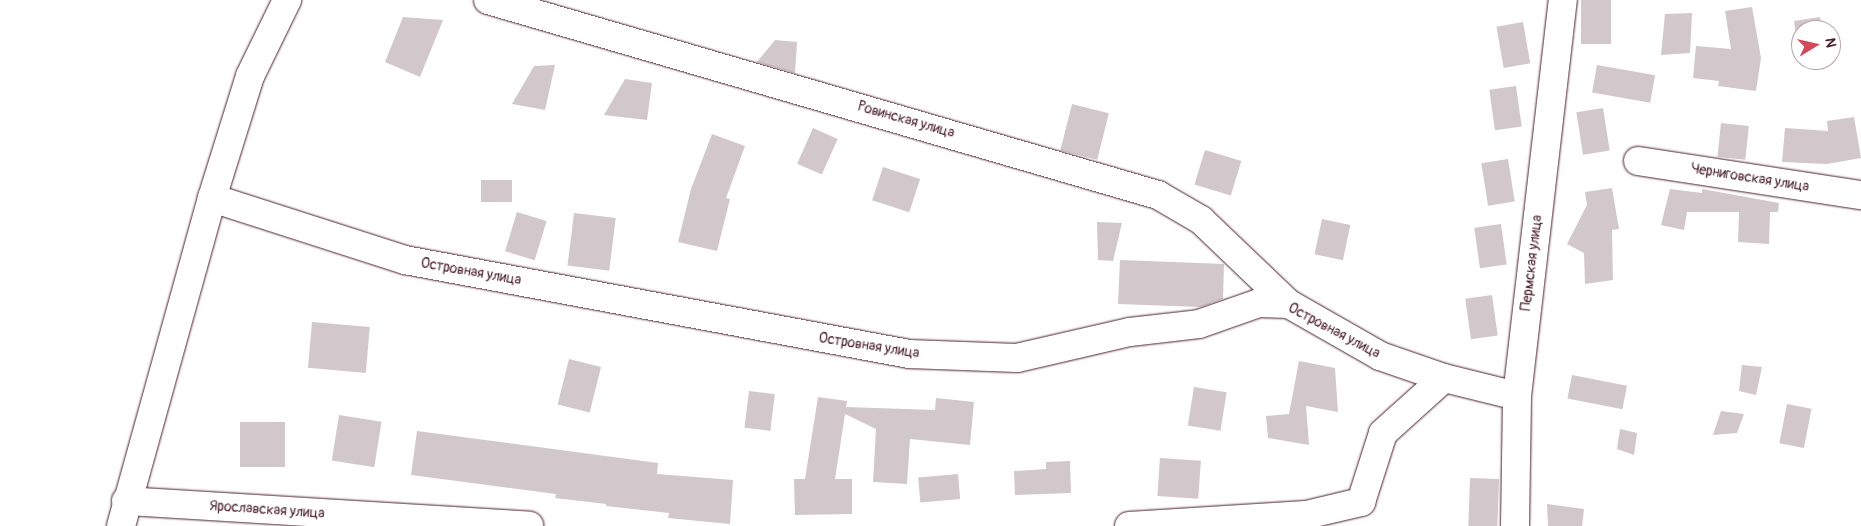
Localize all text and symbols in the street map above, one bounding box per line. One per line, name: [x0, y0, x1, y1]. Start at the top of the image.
north arrow: [1791, 20, 1841, 70]
text: N: [1821, 37, 1839, 49]
street label: Ровинская улица: [856, 98, 956, 142]
street label: Черниговская улица: [1690, 160, 1810, 196]
street label: Пермская улица: [1518, 214, 1546, 312]
street label: Островная улица: [419, 255, 523, 289]
street label: Островная улица: [1285, 300, 1383, 362]
street label: Островная улица: [817, 330, 921, 362]
street label: Ярославская улица: [209, 498, 325, 522]

